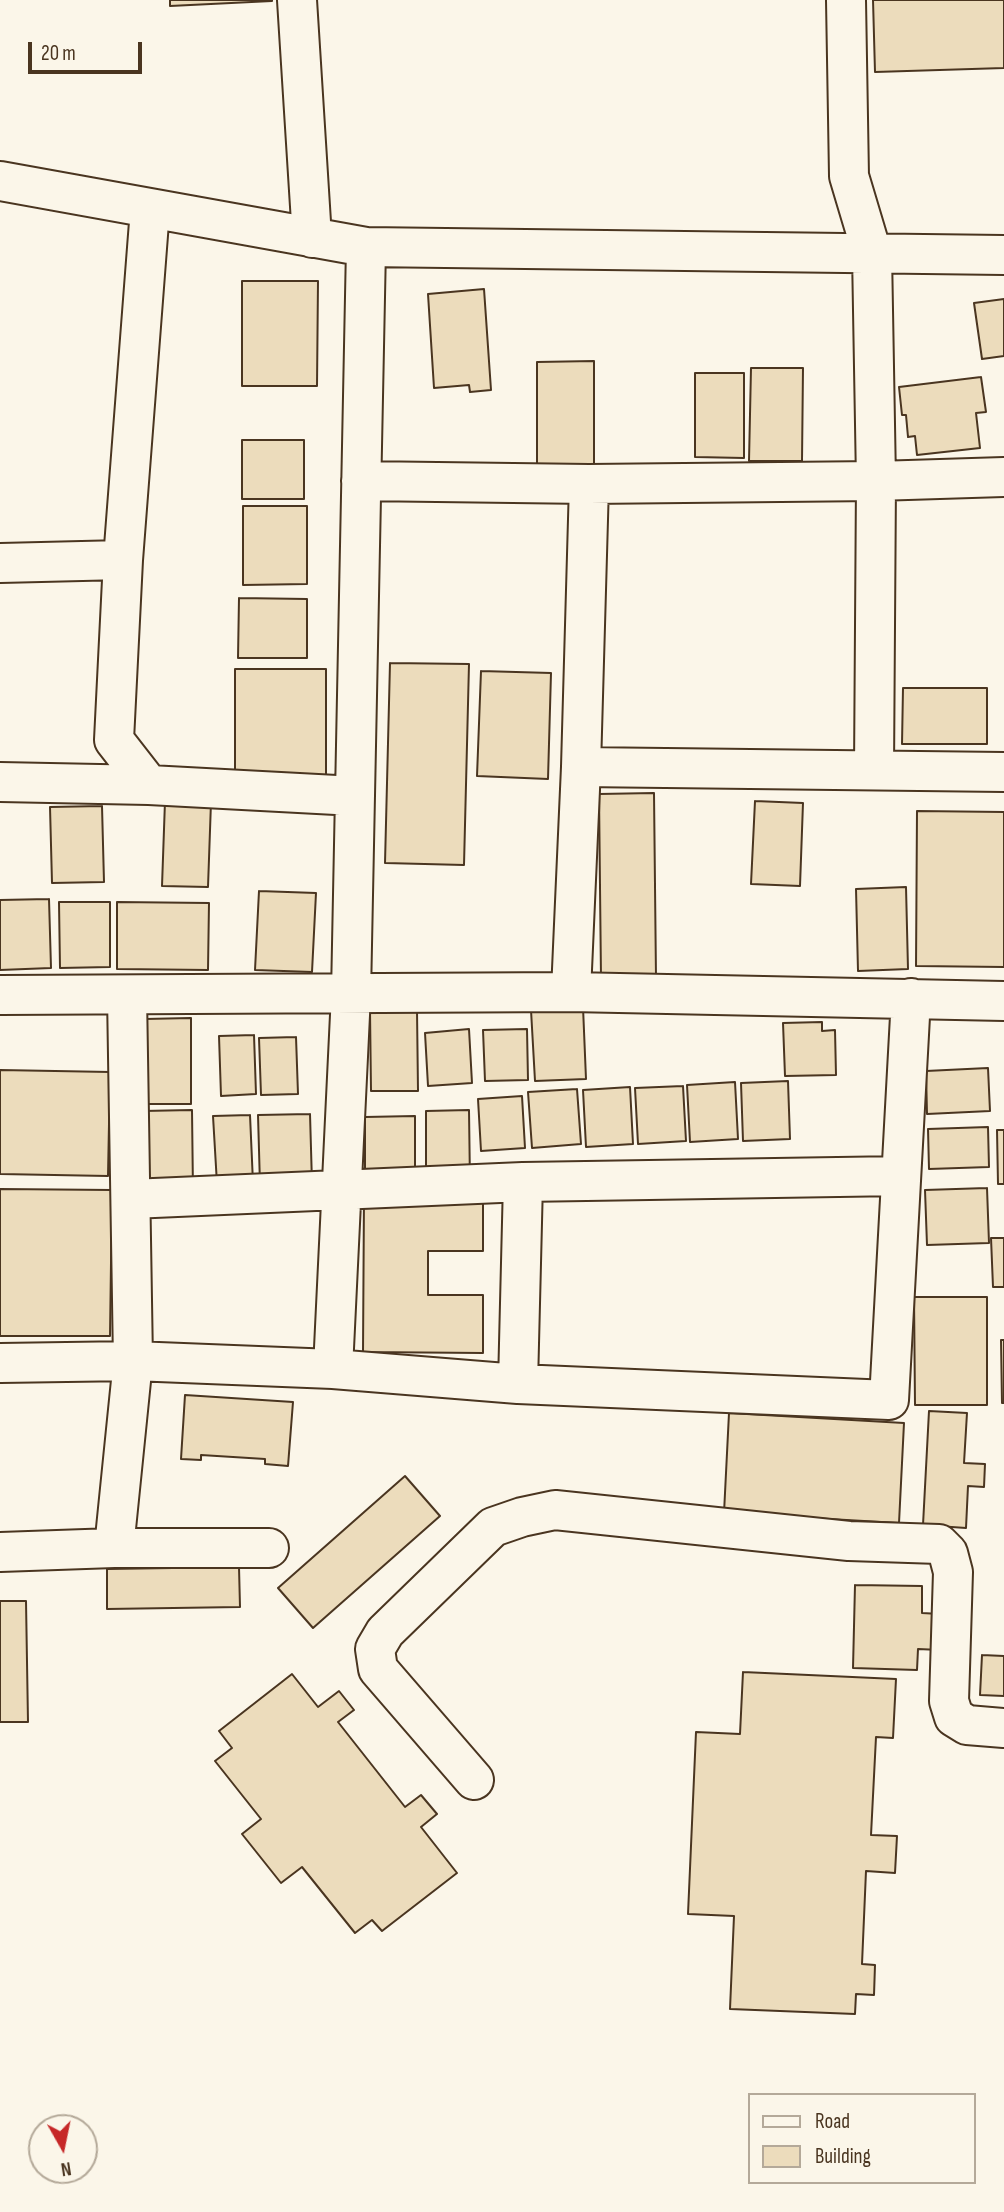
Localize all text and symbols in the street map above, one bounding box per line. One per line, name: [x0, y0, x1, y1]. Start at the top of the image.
scale bar: [32, 28, 145, 72]
text: 20 m: [41, 41, 76, 66]
legend: [748, 2093, 976, 2184]
text: Road: [815, 2109, 850, 2134]
north arrow: [28, 2114, 98, 2184]
text: Building: [815, 2144, 871, 2169]
text: N: [59, 2156, 73, 2180]

